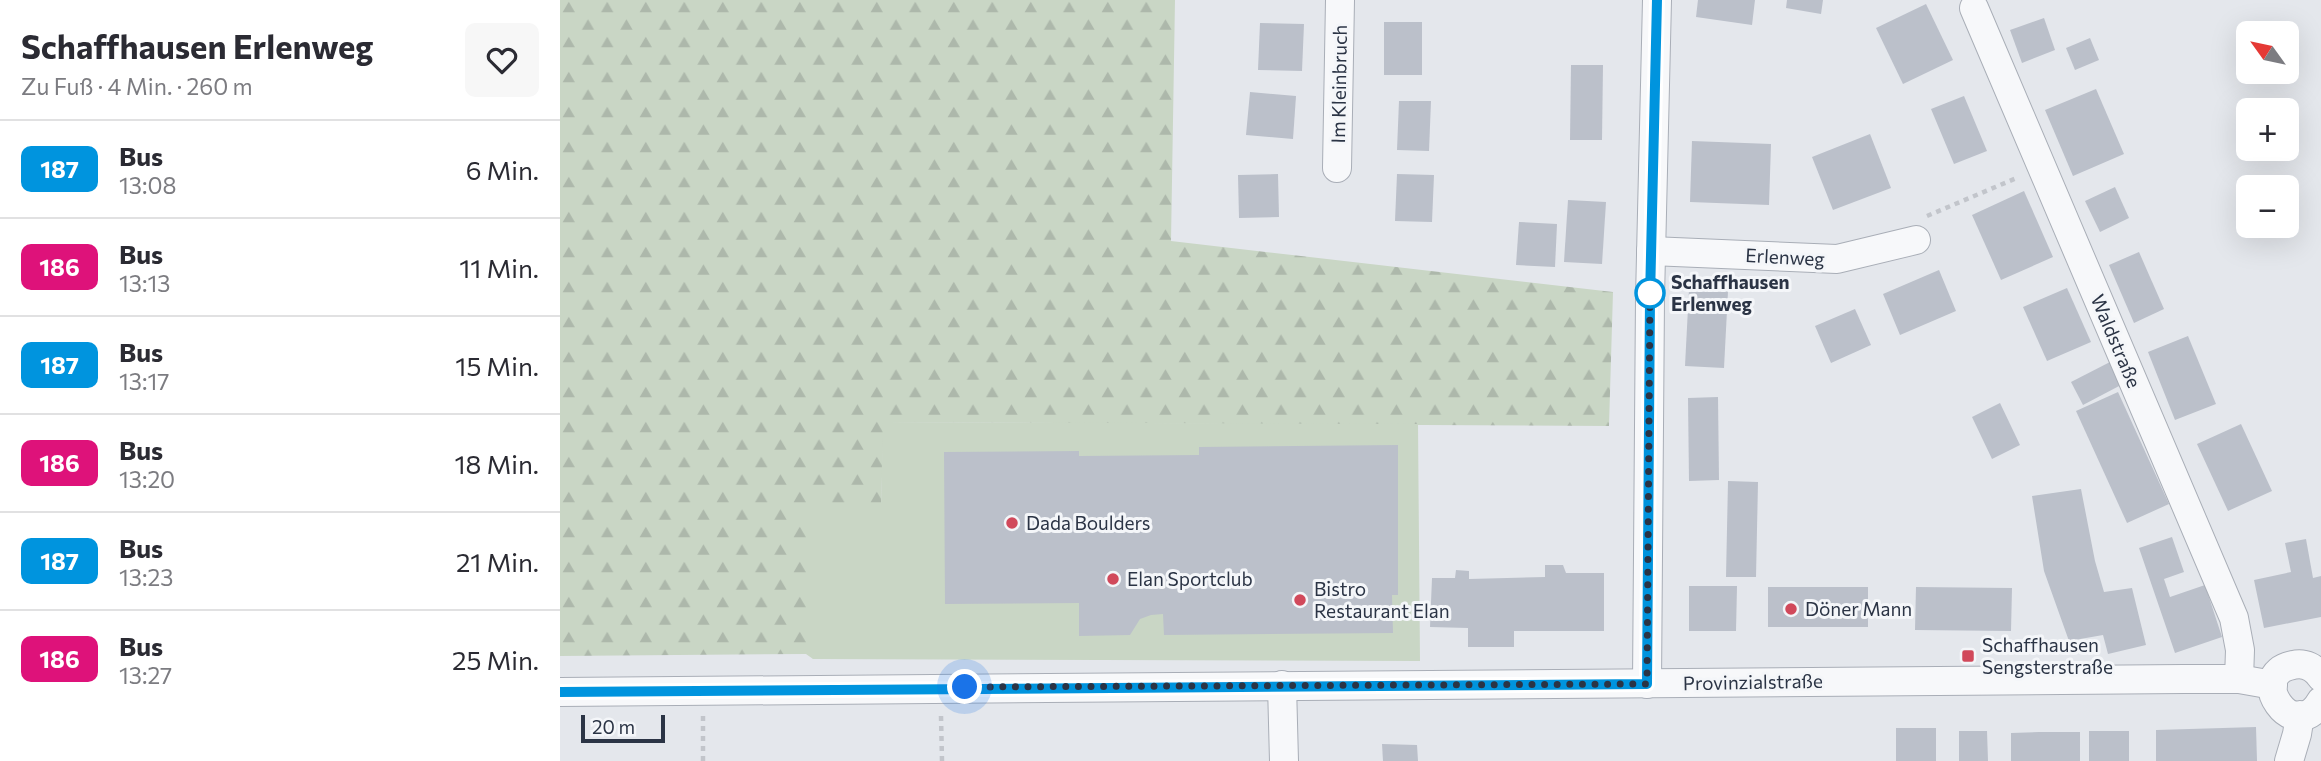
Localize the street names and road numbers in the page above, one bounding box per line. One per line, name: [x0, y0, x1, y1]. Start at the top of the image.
street label: Im Kleinbruch: [1326, 24, 1351, 143]
street label: Erlenweg: [1745, 243, 1825, 270]
street label: Waldstraße: [2086, 291, 2146, 391]
street label: Provinzialstraße: [1683, 669, 1823, 694]

